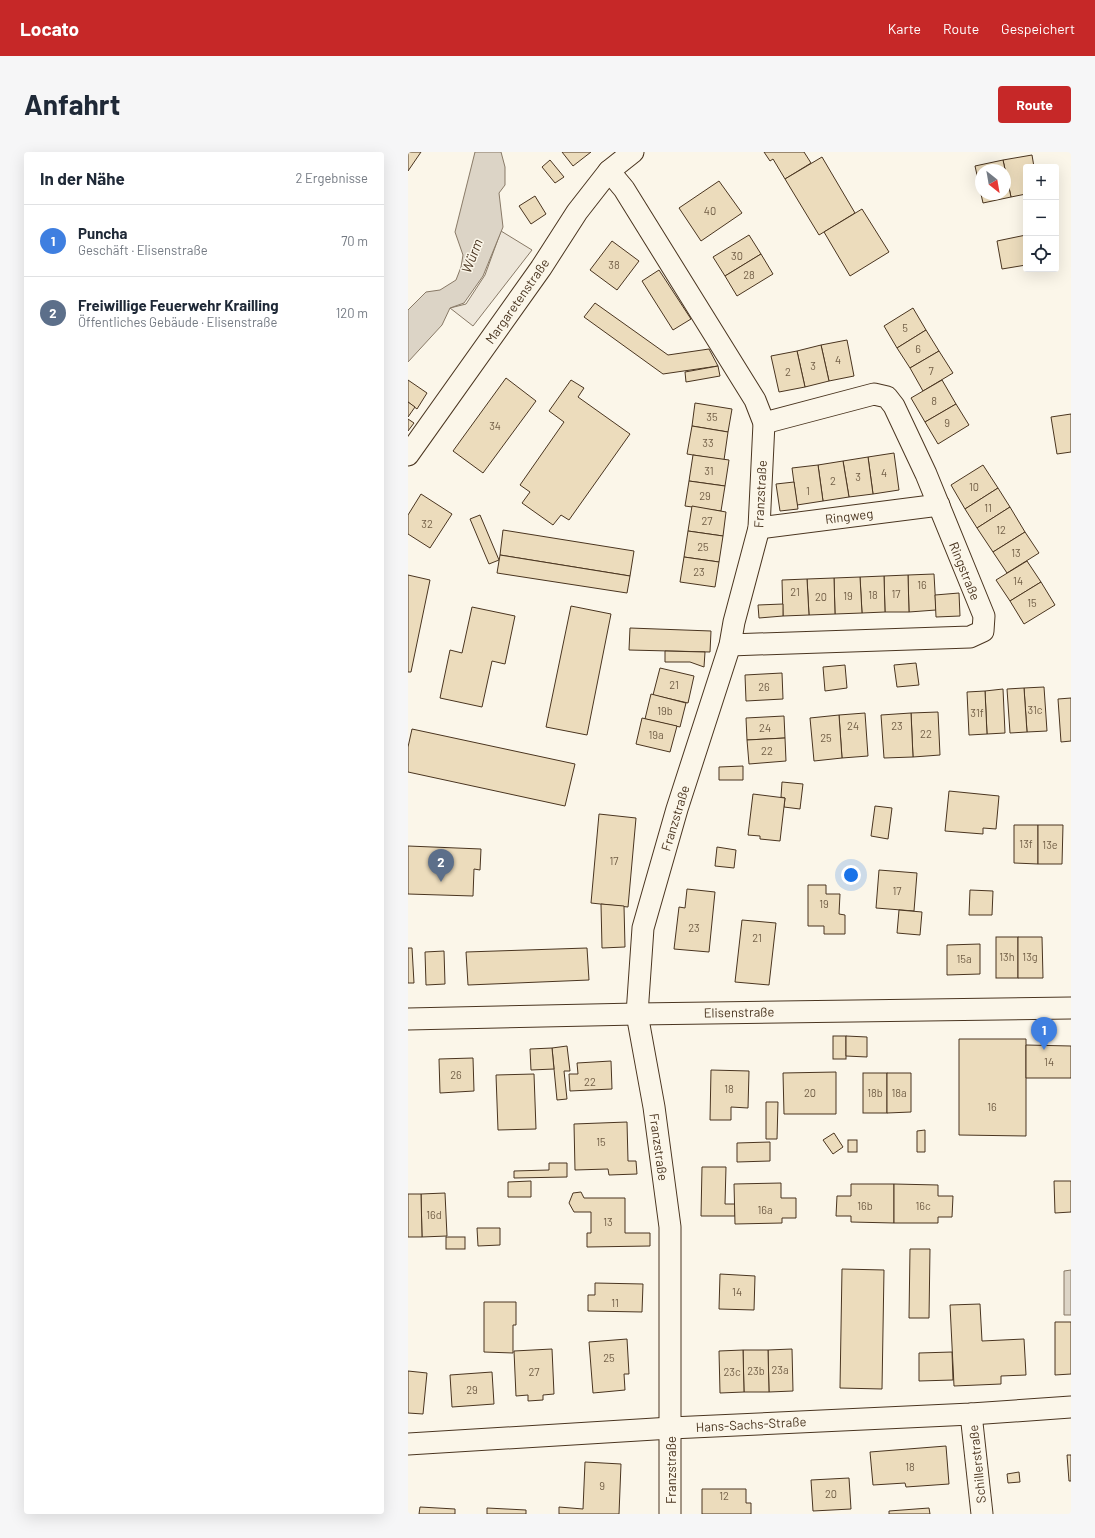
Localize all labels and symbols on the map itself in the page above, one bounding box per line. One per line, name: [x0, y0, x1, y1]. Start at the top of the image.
north arrow: [975, 164, 1011, 200]
house number: 40: [704, 204, 716, 217]
water label: Würm: [457, 236, 486, 275]
house number: 30: [731, 249, 743, 262]
street label: Margaretenstraße: [482, 255, 552, 347]
house number: 38: [608, 258, 620, 271]
house number: 28: [743, 268, 755, 281]
house number: 5: [902, 321, 908, 334]
house number: 6: [915, 342, 921, 355]
house number: 4: [835, 353, 841, 366]
house number: 3: [810, 359, 816, 372]
house number: 7: [928, 364, 934, 377]
house number: 2: [785, 365, 791, 378]
house number: 8: [931, 394, 937, 407]
house number: 35: [706, 410, 718, 423]
house number: 9: [944, 416, 950, 429]
house number: 34: [489, 419, 501, 432]
house number: 33: [702, 436, 714, 449]
street label: Franzstraße: [750, 460, 770, 528]
house number: 31: [704, 464, 714, 477]
house number: 4: [881, 466, 887, 479]
house number: 3: [855, 470, 861, 483]
house number: 2: [830, 474, 836, 487]
house number: 10: [969, 480, 979, 493]
house number: 1: [806, 484, 810, 497]
house number: 29: [699, 489, 711, 502]
house number: 11: [984, 501, 992, 514]
street label: Ringweg: [824, 505, 874, 527]
house number: 27: [701, 514, 713, 527]
house number: 32: [421, 517, 433, 530]
house number: 12: [996, 523, 1006, 536]
street label: Ringstraße: [946, 539, 984, 603]
house number: 25: [697, 540, 709, 553]
house number: 13: [1011, 546, 1021, 559]
house number: 23: [693, 565, 705, 578]
house number: 14: [1013, 574, 1023, 587]
house number: 16: [917, 578, 927, 591]
house number: 21: [790, 585, 800, 598]
house number: 17: [891, 587, 901, 600]
house number: 18: [868, 588, 878, 601]
house number: 19: [843, 589, 853, 602]
house number: 20: [815, 590, 827, 603]
house number: 15: [1027, 596, 1037, 609]
house number: 21: [669, 678, 679, 691]
house number: 26: [758, 680, 770, 693]
house number: 31c: [1027, 703, 1043, 716]
house number: 19b: [657, 704, 673, 717]
house number: 31f: [970, 706, 984, 719]
house number: 24: [847, 719, 859, 732]
house number: 23: [891, 719, 903, 732]
house number: 24: [759, 721, 771, 734]
house number: 22: [920, 727, 932, 740]
house number: 19a: [648, 728, 664, 741]
house number: 25: [820, 731, 832, 744]
house number: 22: [761, 744, 773, 757]
street label: Franzstraße: [657, 783, 693, 853]
house number: 13f: [1019, 837, 1033, 850]
house number: 13e: [1042, 838, 1058, 851]
pin: 2: [428, 849, 454, 882]
house number: 17: [609, 854, 619, 867]
your location: [841, 865, 861, 885]
house number: 17: [892, 884, 902, 897]
house number: 19: [819, 897, 829, 910]
house number: 23: [688, 921, 700, 934]
house number: 21: [752, 931, 762, 944]
house number: 13h: [999, 950, 1015, 963]
house number: 13g: [1022, 950, 1038, 963]
house number: 15a: [956, 952, 972, 965]
street label: Elisenstraße: [703, 1003, 775, 1021]
pin: 1: [1031, 1017, 1057, 1050]
house number: 14: [1044, 1055, 1054, 1068]
house number: 26: [450, 1068, 462, 1081]
house number: 22: [584, 1075, 596, 1088]
house number: 18: [724, 1082, 734, 1095]
house number: 20: [804, 1086, 816, 1099]
house number: 18b: [867, 1086, 883, 1099]
house number: 18a: [891, 1086, 907, 1099]
house number: 16: [987, 1100, 997, 1113]
street label: Franzstraße: [646, 1112, 672, 1182]
house number: 15: [596, 1135, 606, 1148]
house number: 16b: [857, 1199, 873, 1212]
house number: 16c: [915, 1199, 931, 1212]
house number: 16a: [757, 1203, 773, 1216]
house number: 16d: [426, 1208, 442, 1221]
house number: 13: [603, 1215, 613, 1228]
house number: 14: [732, 1285, 742, 1298]
house number: 11: [611, 1296, 619, 1309]
house number: 25: [603, 1351, 615, 1364]
house number: 23a: [771, 1363, 789, 1376]
house number: 23b: [747, 1364, 765, 1377]
house number: 27: [528, 1365, 540, 1378]
house number: 23c: [723, 1365, 741, 1378]
house number: 29: [466, 1383, 478, 1396]
street label: Hans-Sachs-Straße: [695, 1413, 807, 1435]
street label: Schillerstraße: [965, 1424, 989, 1504]
street label: Franzstraße: [663, 1436, 679, 1504]
house number: 18: [905, 1460, 915, 1473]
house number: 9: [599, 1479, 605, 1492]
house number: 20: [825, 1487, 837, 1500]
house number: 12: [719, 1489, 729, 1502]

